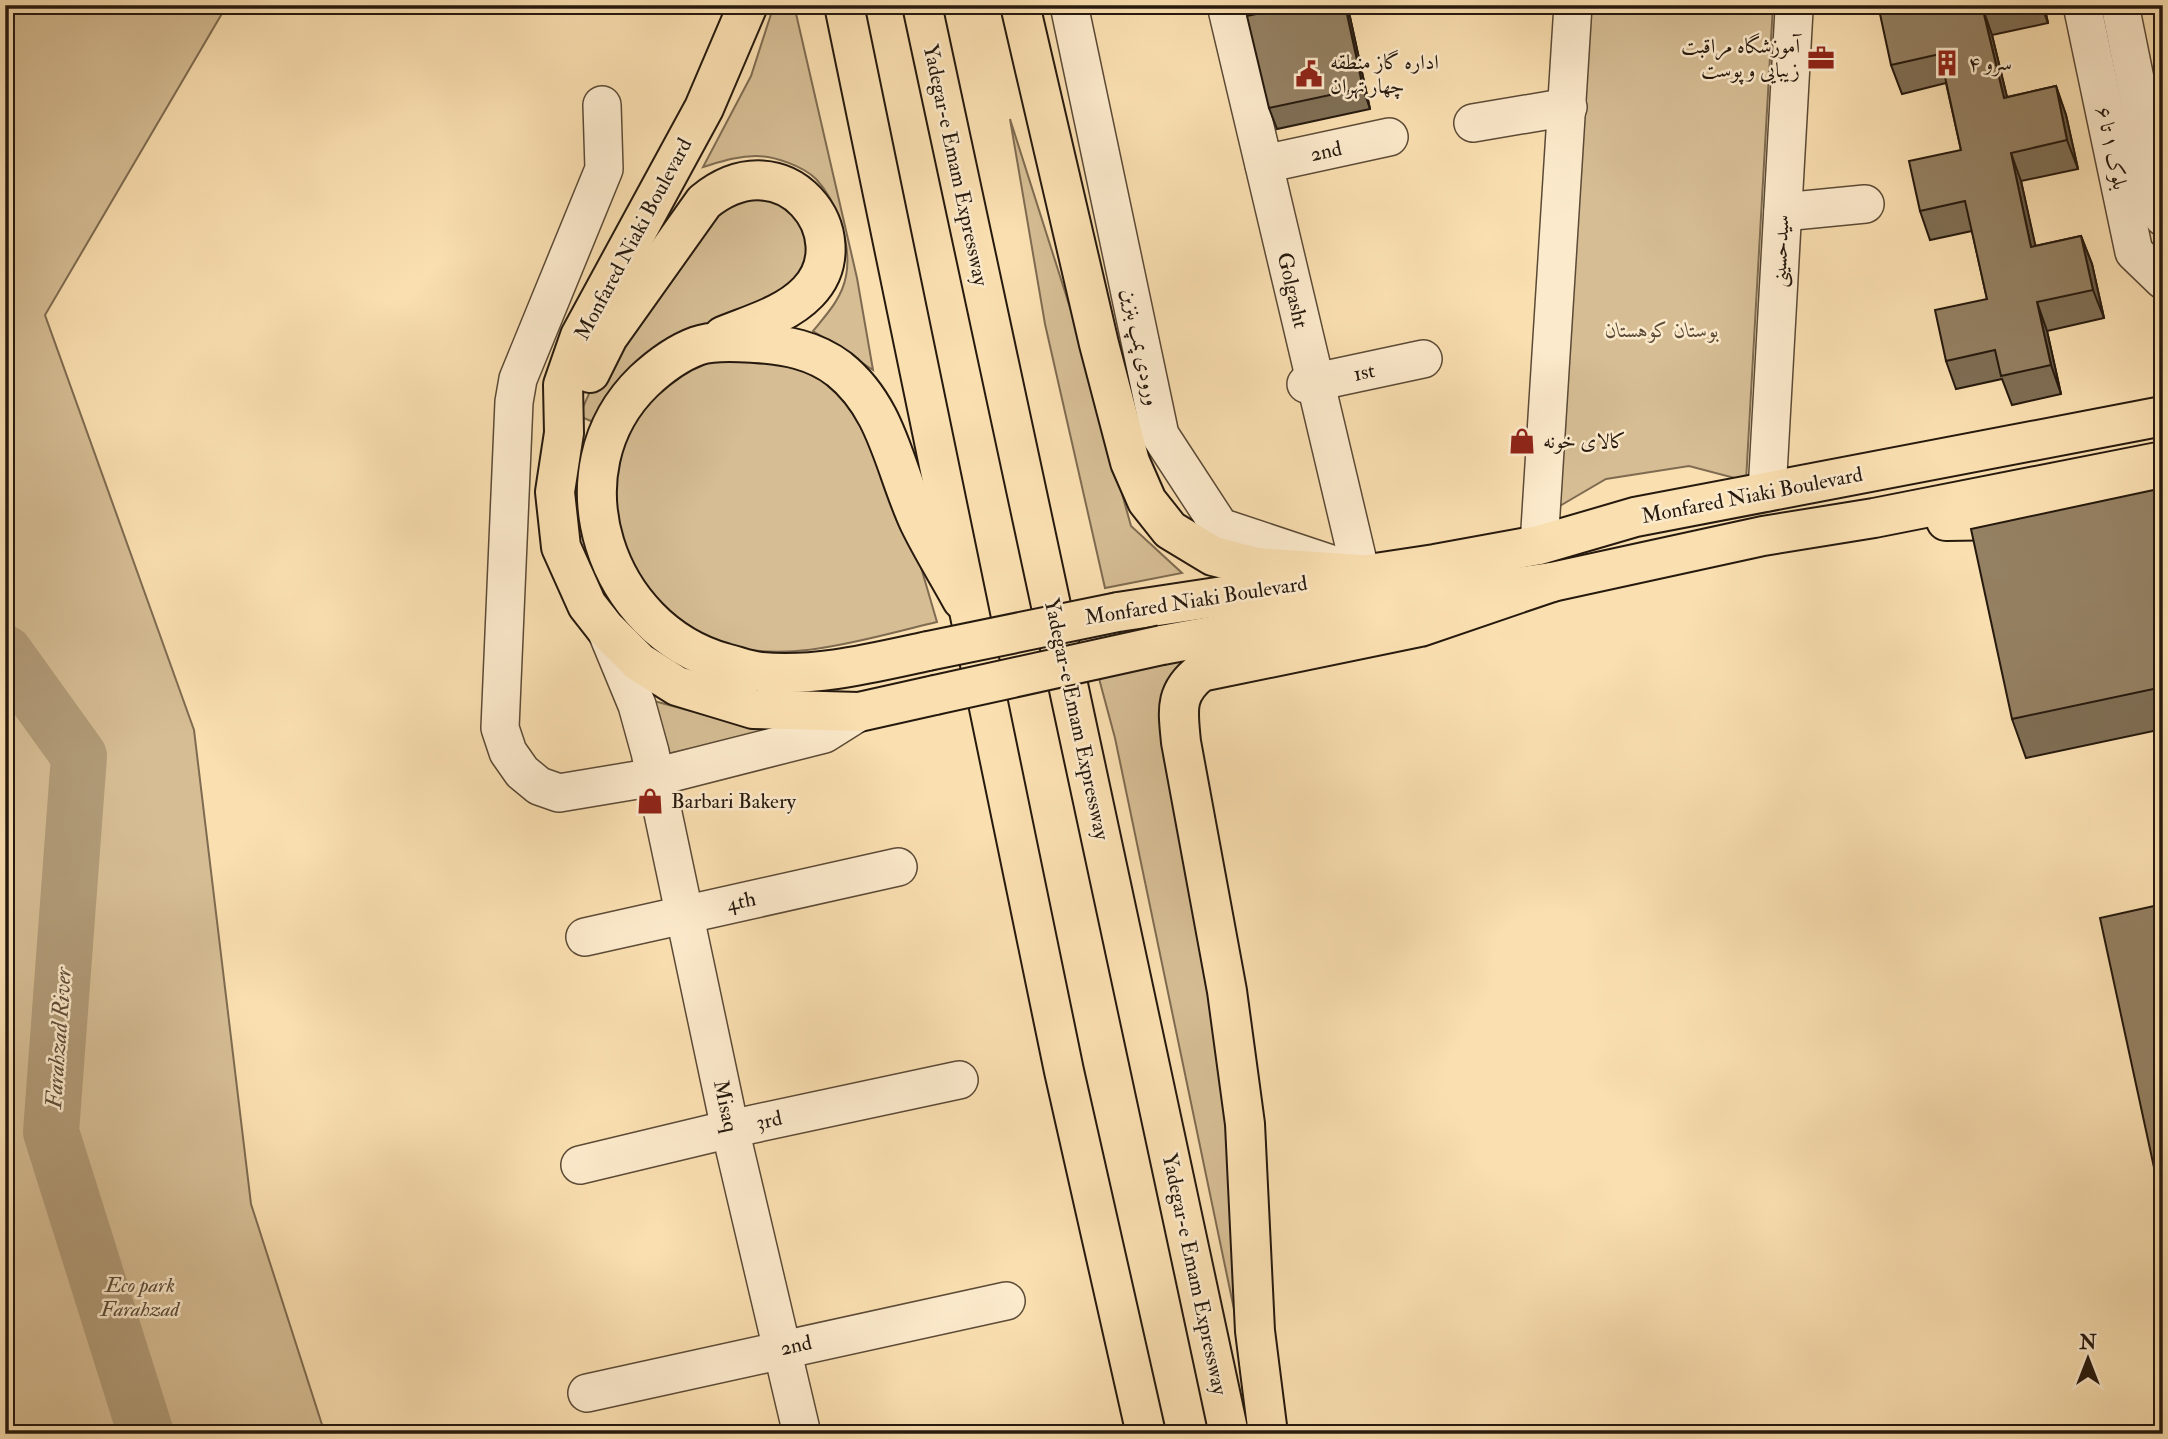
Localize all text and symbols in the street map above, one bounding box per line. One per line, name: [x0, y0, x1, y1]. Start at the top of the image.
place label: آموزشگاه مراقبت زیبایی و پوست: [1681, 33, 1802, 85]
street label: Yadegar-e Emam Expressway: [917, 42, 994, 289]
office icon: آموزشگاه مراقبت زیبایی و پوست: [1806, 43, 1836, 73]
building icon: سرو ۴: [1932, 48, 1962, 78]
place label: اداره گاز منطقه چهار تهران: [1330, 49, 1439, 100]
place label: سرو ۴: [1968, 50, 2012, 77]
public building icon: اداره گاز منطقه چهار تهران: [1294, 59, 1324, 89]
street label: بلوک ۱ تا ۶: [2089, 104, 2134, 192]
street label: Monfared Niaki Boulevard: [569, 133, 698, 345]
street label: 2nd: [1308, 135, 1345, 168]
street label: سیدحسینی: [1765, 214, 1797, 288]
street label: Golgasht: [1271, 250, 1314, 331]
street label: ورودی پمپ بنزین: [1113, 286, 1166, 409]
park label: بوستان کوهستان: [1605, 317, 1719, 344]
street label: 1st: [1351, 357, 1378, 388]
shop icon: کالای خونه: [1507, 426, 1537, 456]
place label: کالای خونه: [1543, 428, 1626, 455]
street label: Monfared Niaki Boulevard: [1639, 461, 1866, 530]
street label: Monfared Niaki Boulevard: [1083, 569, 1310, 631]
street label: Yadegar-e Emam Expressway: [1038, 596, 1115, 843]
shop icon: Barbari Bakery: [635, 786, 665, 816]
place label: Barbari Bakery: [671, 788, 797, 815]
street label: 4th: [724, 885, 758, 918]
water label: Farahzad River: [39, 965, 78, 1110]
street label: Misaq: [707, 1078, 744, 1135]
street label: 3rd: [754, 1104, 785, 1136]
street label: Yadegar-e Emam Expressway: [1156, 1151, 1233, 1398]
park label: Eco park Farahzad: [100, 1272, 181, 1323]
north arrow: [2052, 1324, 2122, 1394]
street label: 2nd: [778, 1329, 815, 1362]
text: N: [2078, 1331, 2097, 1355]

